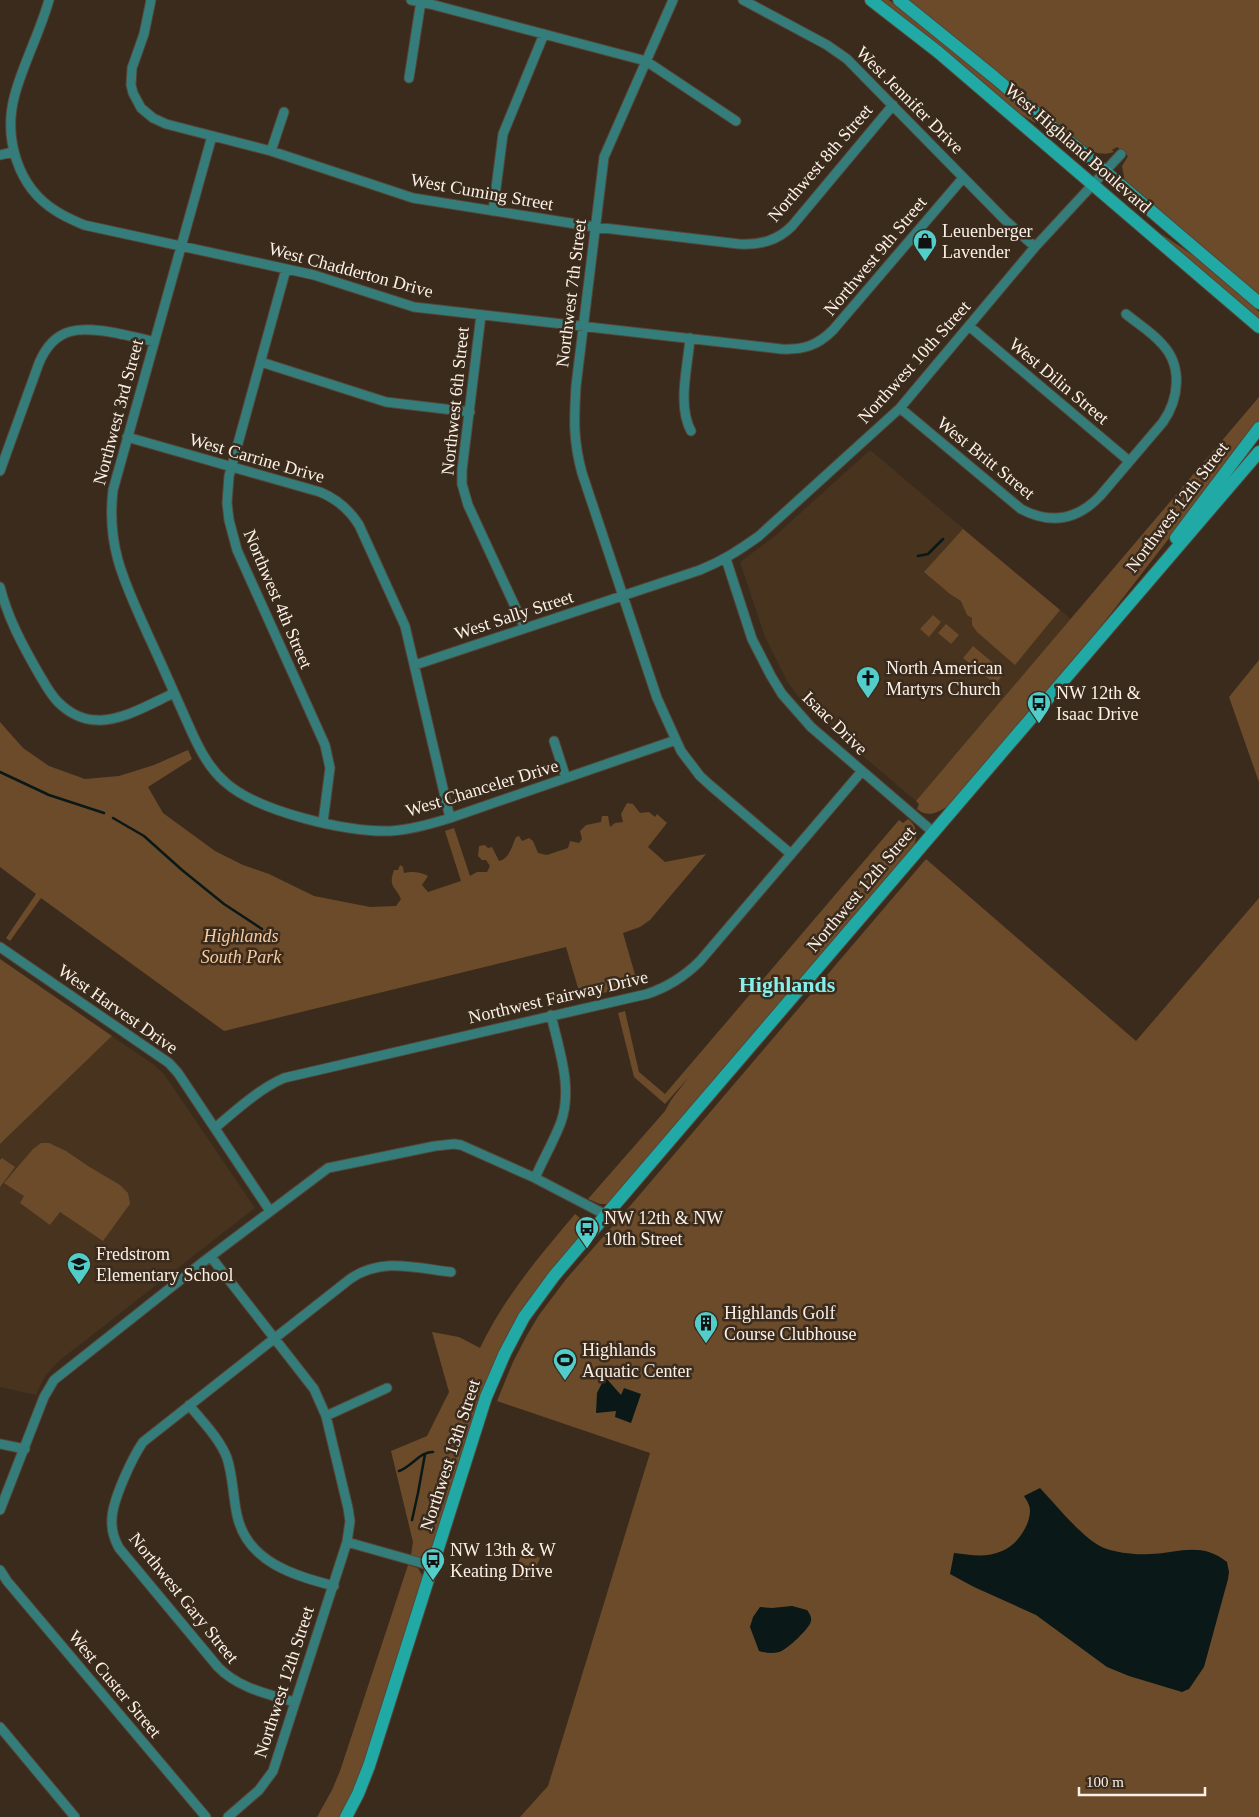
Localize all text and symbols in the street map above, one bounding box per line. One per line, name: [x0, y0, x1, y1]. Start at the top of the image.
street label: West Jennifer Drive: [852, 42, 968, 158]
street label: West Highland Boulevard: [1001, 79, 1155, 217]
street label: Northwest 8th Street: [764, 100, 876, 226]
street label: West Cuming Street: [409, 170, 555, 214]
street label: Northwest 9th Street: [819, 193, 931, 319]
street label: Northwest 7th Street: [552, 218, 590, 368]
place label: Leuenberger Lavender: [942, 221, 1033, 262]
shop icon: Leuenberger Lavender: [912, 228, 938, 262]
street label: West Chadderton Drive: [267, 238, 435, 302]
street label: Northwest 10th Street: [854, 297, 974, 427]
street label: Northwest 6th Street: [437, 326, 473, 476]
street label: West Dilin Street: [1005, 334, 1113, 428]
street label: Northwest 3rd Street: [89, 337, 147, 487]
street label: West Britt Street: [933, 413, 1039, 503]
street label: West Carrine Drive: [187, 429, 327, 487]
street label: Northwest 12th Street: [1121, 438, 1233, 576]
street label: Northwest 4th Street: [240, 527, 316, 671]
street label: West Sally Street: [452, 586, 576, 644]
place label: North American Martyrs Church: [886, 658, 1002, 699]
church icon: North American Martyrs Church: [855, 665, 881, 699]
place label: NW 12th & Isaac Drive: [1056, 683, 1141, 724]
street label: Isaac Drive: [798, 687, 872, 759]
bus stop icon: NW 12th & Isaac Drive: [1026, 690, 1052, 724]
street label: West Chanceler Drive: [403, 755, 561, 821]
street label: Northwest 12th Street: [803, 822, 919, 956]
park label: Highlands South Park: [201, 926, 282, 967]
street label: West Harvest Drive: [54, 960, 182, 1058]
street label: Northwest Fairway Drive: [466, 967, 650, 1027]
district label: Highlands: [739, 972, 836, 997]
place label: NW 12th & NW 10th Street: [604, 1208, 723, 1249]
bus stop icon: NW 12th & NW 10th Street: [574, 1215, 600, 1249]
place label: Fredstrom Elementary School: [96, 1244, 233, 1285]
school or university icon: Fredstrom Elementary School: [66, 1251, 92, 1285]
place label: Highlands Golf Course Clubhouse: [724, 1303, 857, 1344]
building icon: Highlands Golf Course Clubhouse: [693, 1310, 719, 1344]
place label: Highlands Aquatic Center: [582, 1340, 691, 1381]
sports icon: Highlands Aquatic Center: [552, 1347, 578, 1381]
street label: Northwest 13th Street: [416, 1377, 484, 1533]
street label: Northwest Gary Street: [125, 1529, 243, 1667]
place label: NW 13th & W Keating Drive: [450, 1540, 556, 1581]
bus stop icon: NW 13th & W Keating Drive: [420, 1547, 446, 1581]
street label: Northwest 12th Street: [250, 1604, 318, 1760]
street label: West Custer Street: [64, 1626, 166, 1742]
scale bar: [1079, 1764, 1205, 1796]
text: 100 m: [1086, 1774, 1124, 1790]

